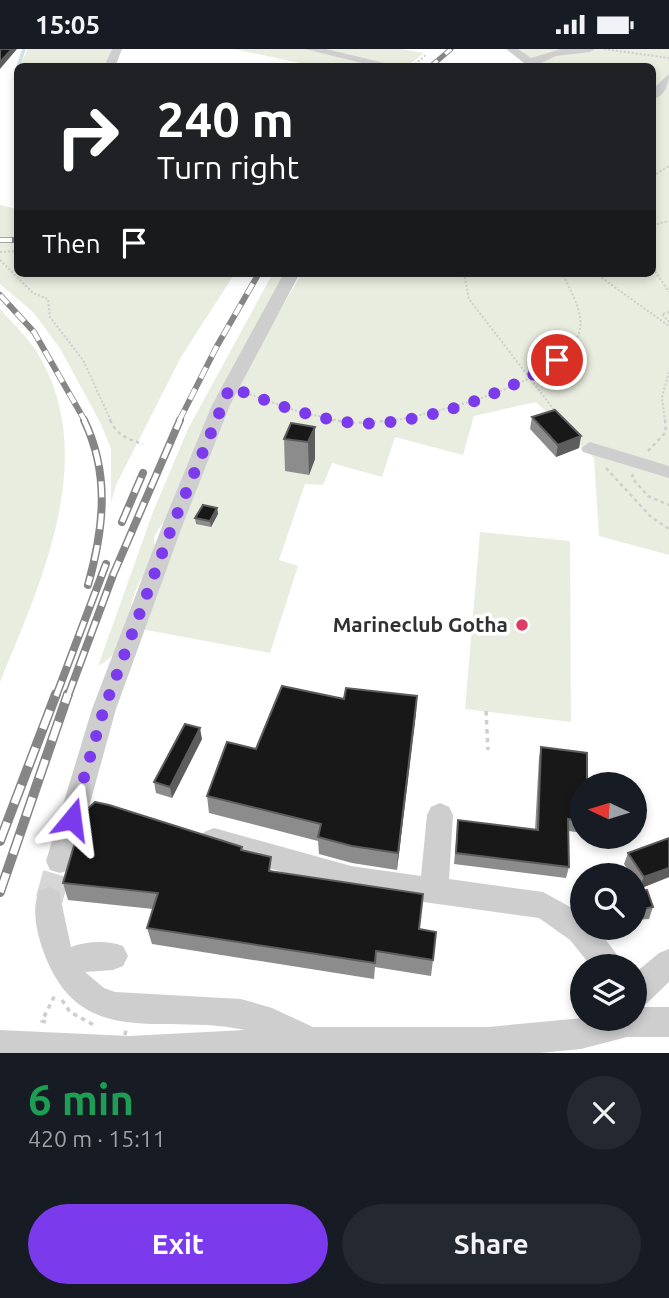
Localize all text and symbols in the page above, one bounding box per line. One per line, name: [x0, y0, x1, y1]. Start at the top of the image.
text: 15:05: [35, 10, 100, 39]
icon: right: [42, 91, 133, 182]
text: 240 m: [157, 91, 294, 146]
text: Turn right: [157, 149, 299, 185]
icon: arrive: [115, 224, 153, 262]
text: Then: [42, 229, 101, 258]
pin: [527, 330, 587, 390]
icon: arrive: [538, 341, 576, 379]
place label: Marineclub Gotha: [333, 612, 508, 636]
marker: Marineclub Gotha: [514, 617, 530, 633]
north arrow: [570, 772, 648, 849]
map controls: [570, 772, 647, 1031]
position arrow: [35, 782, 109, 856]
button: search: [570, 863, 647, 940]
button: layers: [570, 954, 647, 1031]
text: 6 min: [28, 1076, 134, 1123]
button: close: [567, 1076, 641, 1150]
text: 420 m · 15:11: [28, 1126, 166, 1151]
button: Exit: [28, 1204, 328, 1284]
button: Share: [342, 1204, 641, 1284]

